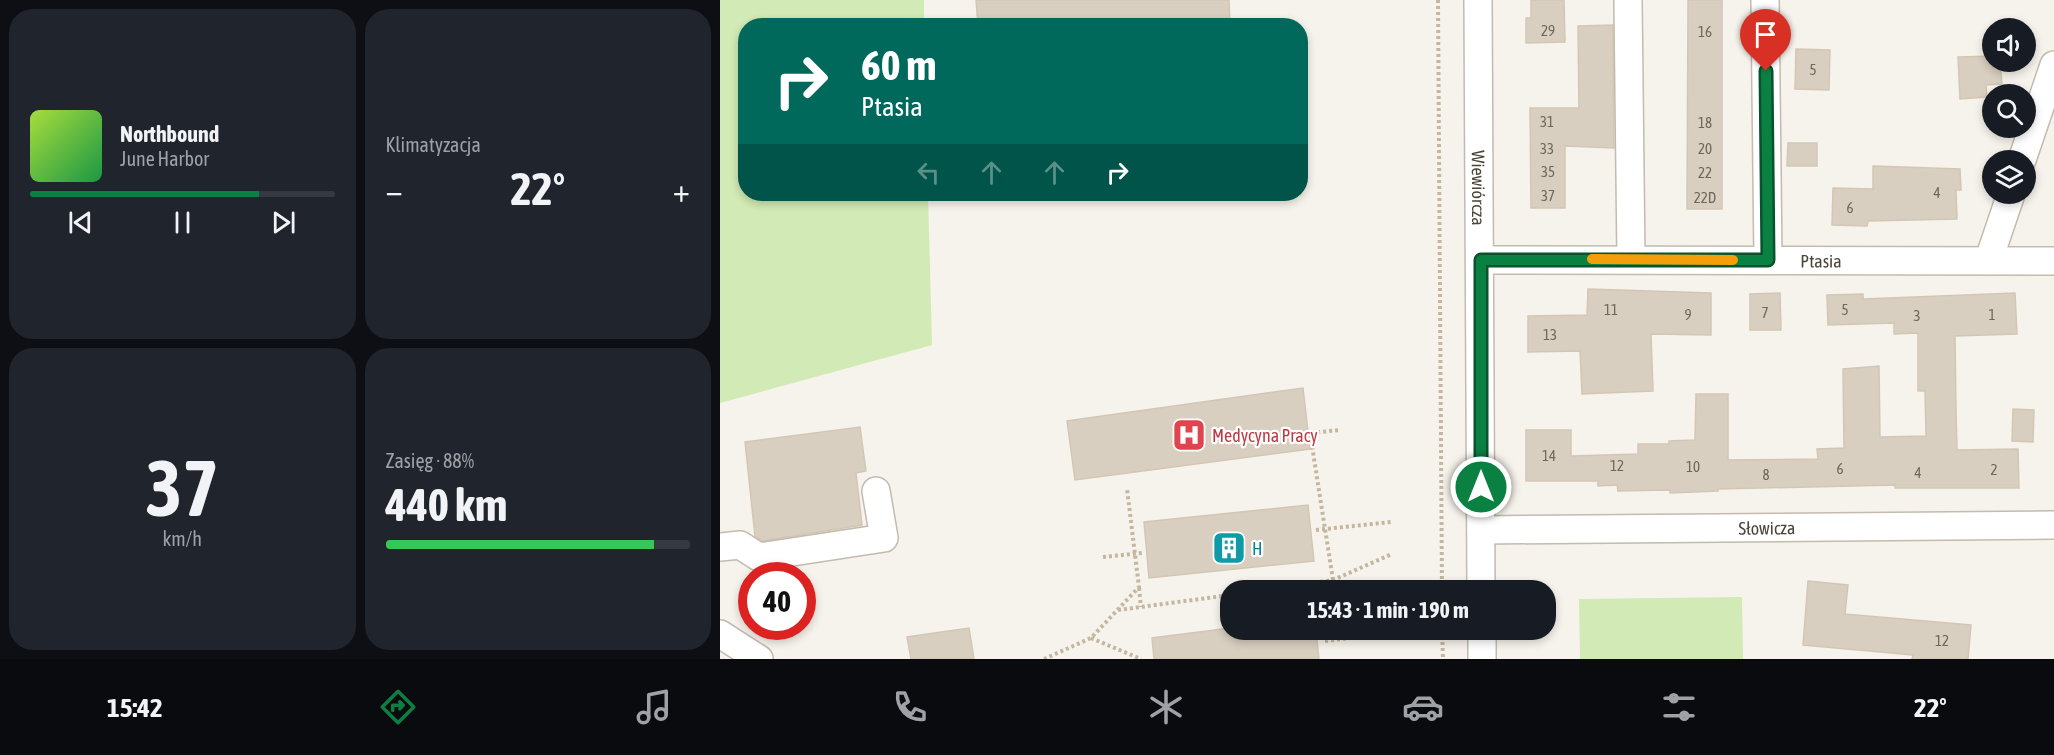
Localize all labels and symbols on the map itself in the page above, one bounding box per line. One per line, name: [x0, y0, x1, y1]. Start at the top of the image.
pin: [1740, 9, 1791, 71]
house number: 29: [1541, 22, 1555, 39]
house number: 16: [1698, 23, 1712, 40]
house number: 5: [1809, 61, 1817, 78]
house number: 31: [1540, 113, 1554, 130]
house number: 18: [1698, 114, 1712, 131]
house number: 33: [1540, 140, 1554, 157]
house number: 20: [1698, 140, 1712, 157]
street label: Wiewiórcza: [1468, 150, 1490, 226]
house number: 35: [1541, 163, 1555, 180]
house number: 22: [1698, 164, 1712, 181]
house number: 4: [1933, 184, 1941, 201]
house number: 37: [1541, 187, 1555, 204]
house number: 22D: [1694, 189, 1716, 206]
house number: 6: [1846, 199, 1854, 216]
street label: Ptasia: [1800, 250, 1842, 271]
house number: 11: [1604, 301, 1618, 318]
house number: 5: [1841, 301, 1849, 318]
house number: 7: [1761, 304, 1769, 321]
house number: 9: [1684, 306, 1692, 323]
house number: 1: [1988, 306, 1996, 323]
house number: 3: [1913, 307, 1921, 324]
house number: 13: [1543, 326, 1557, 343]
hospital icon: Medycyna Pracy: [1171, 417, 1207, 453]
place label: Medycyna Pracy: [1212, 425, 1318, 446]
house number: 14: [1542, 447, 1556, 464]
position arrow: [1449, 455, 1513, 519]
house number: 12: [1610, 457, 1624, 474]
house number: 10: [1686, 458, 1700, 475]
house number: 6: [1836, 460, 1844, 477]
house number: 2: [1990, 461, 1998, 478]
house number: 4: [1914, 464, 1922, 481]
house number: 8: [1762, 466, 1770, 483]
street label: Słowicza: [1738, 517, 1796, 538]
building icon: H: [1211, 530, 1247, 566]
place label: H: [1252, 538, 1262, 559]
speed limit sign: 40: [738, 562, 816, 640]
house number: 12: [1935, 632, 1949, 649]

